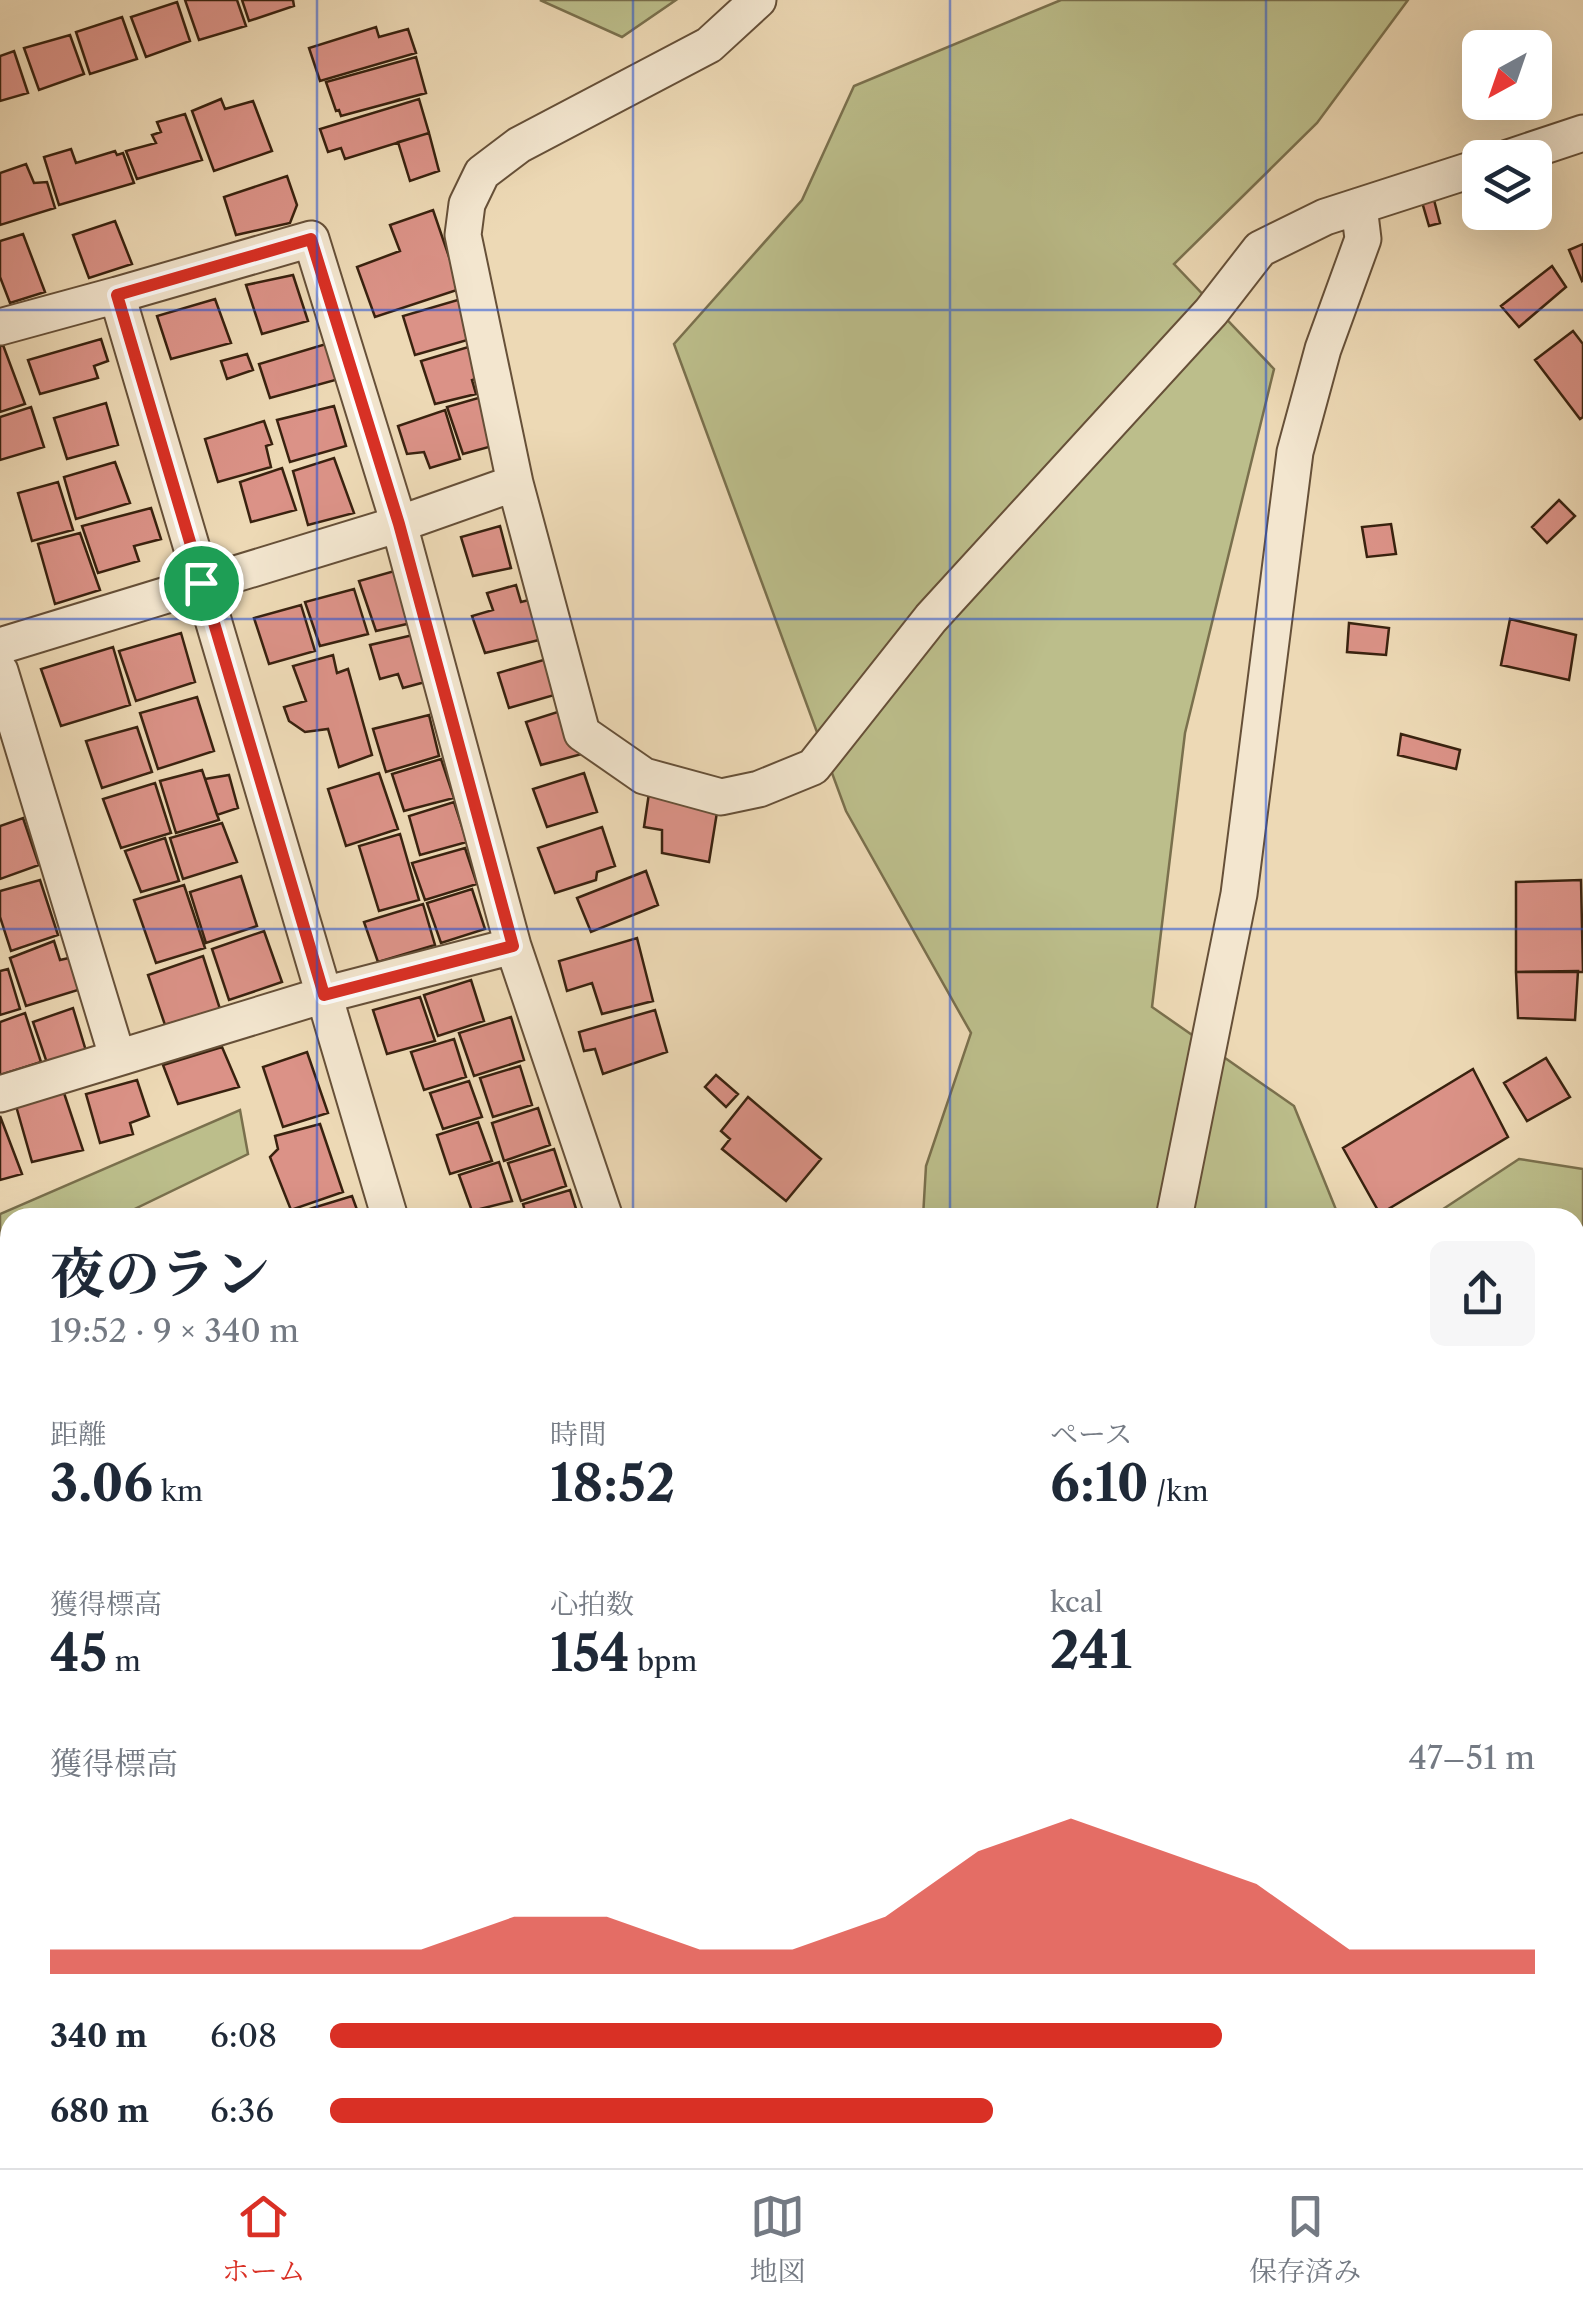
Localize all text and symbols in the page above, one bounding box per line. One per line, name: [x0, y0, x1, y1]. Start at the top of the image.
north arrow: [1462, 30, 1552, 120]
map controls: [1462, 30, 1552, 230]
button: layers: [1462, 140, 1552, 230]
pin: [159, 541, 244, 626]
icon: arrive: [174, 556, 229, 611]
text: 夜のラン: [50, 1240, 270, 1307]
button: share: [1430, 1241, 1535, 1346]
text: 19:52 · 9 × 340 m: [50, 1311, 299, 1350]
text: 距離: [50, 1417, 106, 1451]
text: 時間: [550, 1417, 606, 1451]
text: ペース: [1050, 1417, 1133, 1451]
text: 3.06: [50, 1452, 153, 1514]
text: 18:52: [550, 1452, 675, 1514]
text: 6:10: [1050, 1452, 1149, 1514]
text: km: [153, 1474, 203, 1508]
text: /km: [1149, 1474, 1208, 1508]
text: kcal: [1050, 1585, 1103, 1619]
text: 獲得標高: [50, 1587, 162, 1621]
text: 心拍数: [550, 1587, 634, 1621]
text: 241: [1050, 1619, 1132, 1681]
text: 45: [50, 1622, 107, 1684]
text: 154: [550, 1622, 630, 1684]
text: m: [107, 1644, 141, 1678]
text: bpm: [630, 1644, 697, 1678]
text: 47–51 m: [1409, 1738, 1535, 1777]
text: 獲得標高: [50, 1744, 178, 1783]
text: 340 m: [50, 2016, 147, 2055]
text: 6:08: [210, 2016, 277, 2055]
text: 680 m: [50, 2091, 149, 2130]
text: 6:36: [210, 2091, 274, 2130]
tab: ホーム: [222, 2189, 306, 2289]
tab: 地図: [749, 2189, 805, 2289]
tab: 保存済み: [1249, 2189, 1361, 2289]

